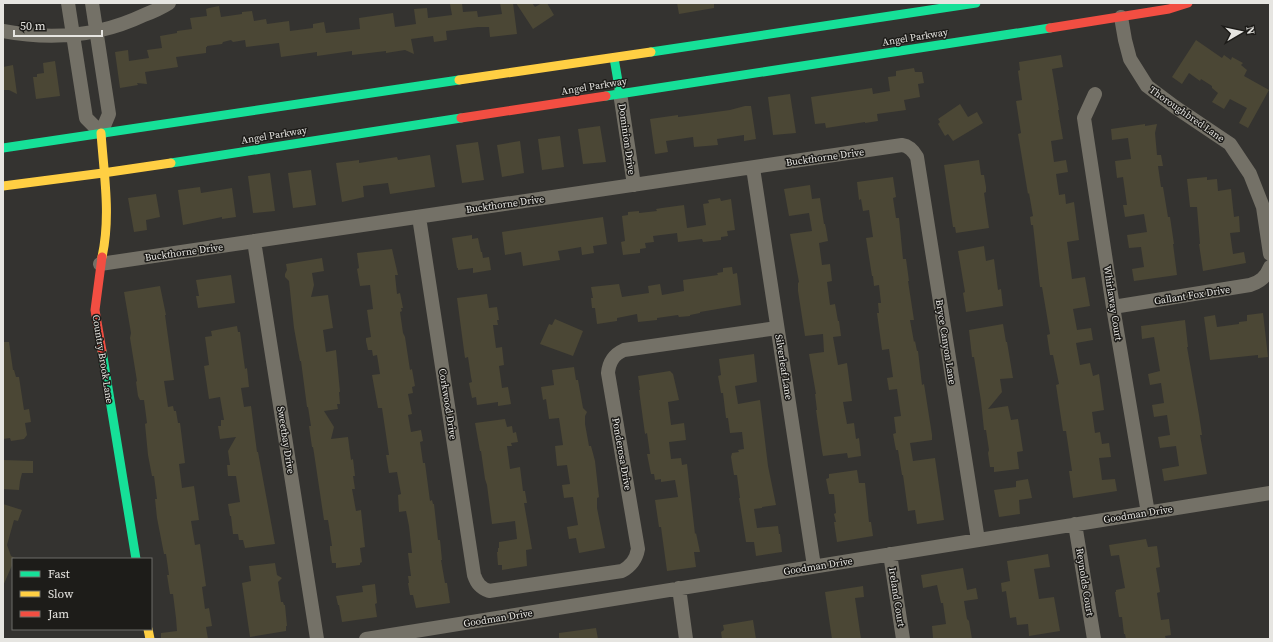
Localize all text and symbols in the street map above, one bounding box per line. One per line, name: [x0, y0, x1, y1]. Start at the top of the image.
scale bar: [14, 12, 102, 38]
north arrow: [1221, 12, 1261, 52]
text: 50 m: [20, 18, 46, 34]
street label: Angel Parkway: [881, 25, 950, 49]
text: N: [1242, 25, 1258, 36]
street label: Angel Parkway: [560, 74, 629, 98]
street label: Thoroughbred Lane: [1147, 83, 1227, 145]
street label: Dominion Drive: [616, 103, 638, 175]
street label: Angel Parkway: [240, 123, 309, 147]
street label: Buckthorne Drive: [785, 145, 865, 169]
street label: Buckthorne Drive: [465, 192, 545, 216]
street label: Buckthorne Drive: [144, 240, 224, 264]
street label: Whirlaway Court: [1101, 265, 1125, 342]
street label: Gallant Fox Drive: [1153, 283, 1231, 307]
street label: Bryce Canyon Lane: [933, 299, 959, 385]
street label: Country Brook Lane: [90, 314, 116, 404]
street label: Silverleaf Lane: [772, 333, 796, 401]
street label: Corkwood Drive: [436, 367, 460, 441]
street label: Sweetbay Drive: [274, 405, 298, 475]
street label: Ponderosa Drive: [609, 417, 635, 491]
street label: Goodman Drive: [1102, 502, 1174, 526]
street label: Reynolds Court: [1073, 547, 1097, 618]
street label: Goodman Drive: [782, 554, 854, 578]
legend: [12, 558, 152, 630]
text: Fast: [48, 566, 70, 582]
street label: Ireland Court: [886, 566, 908, 628]
text: Slow: [48, 586, 74, 602]
text: Jam: [47, 606, 69, 622]
street label: Goodman Drive: [462, 606, 534, 630]

